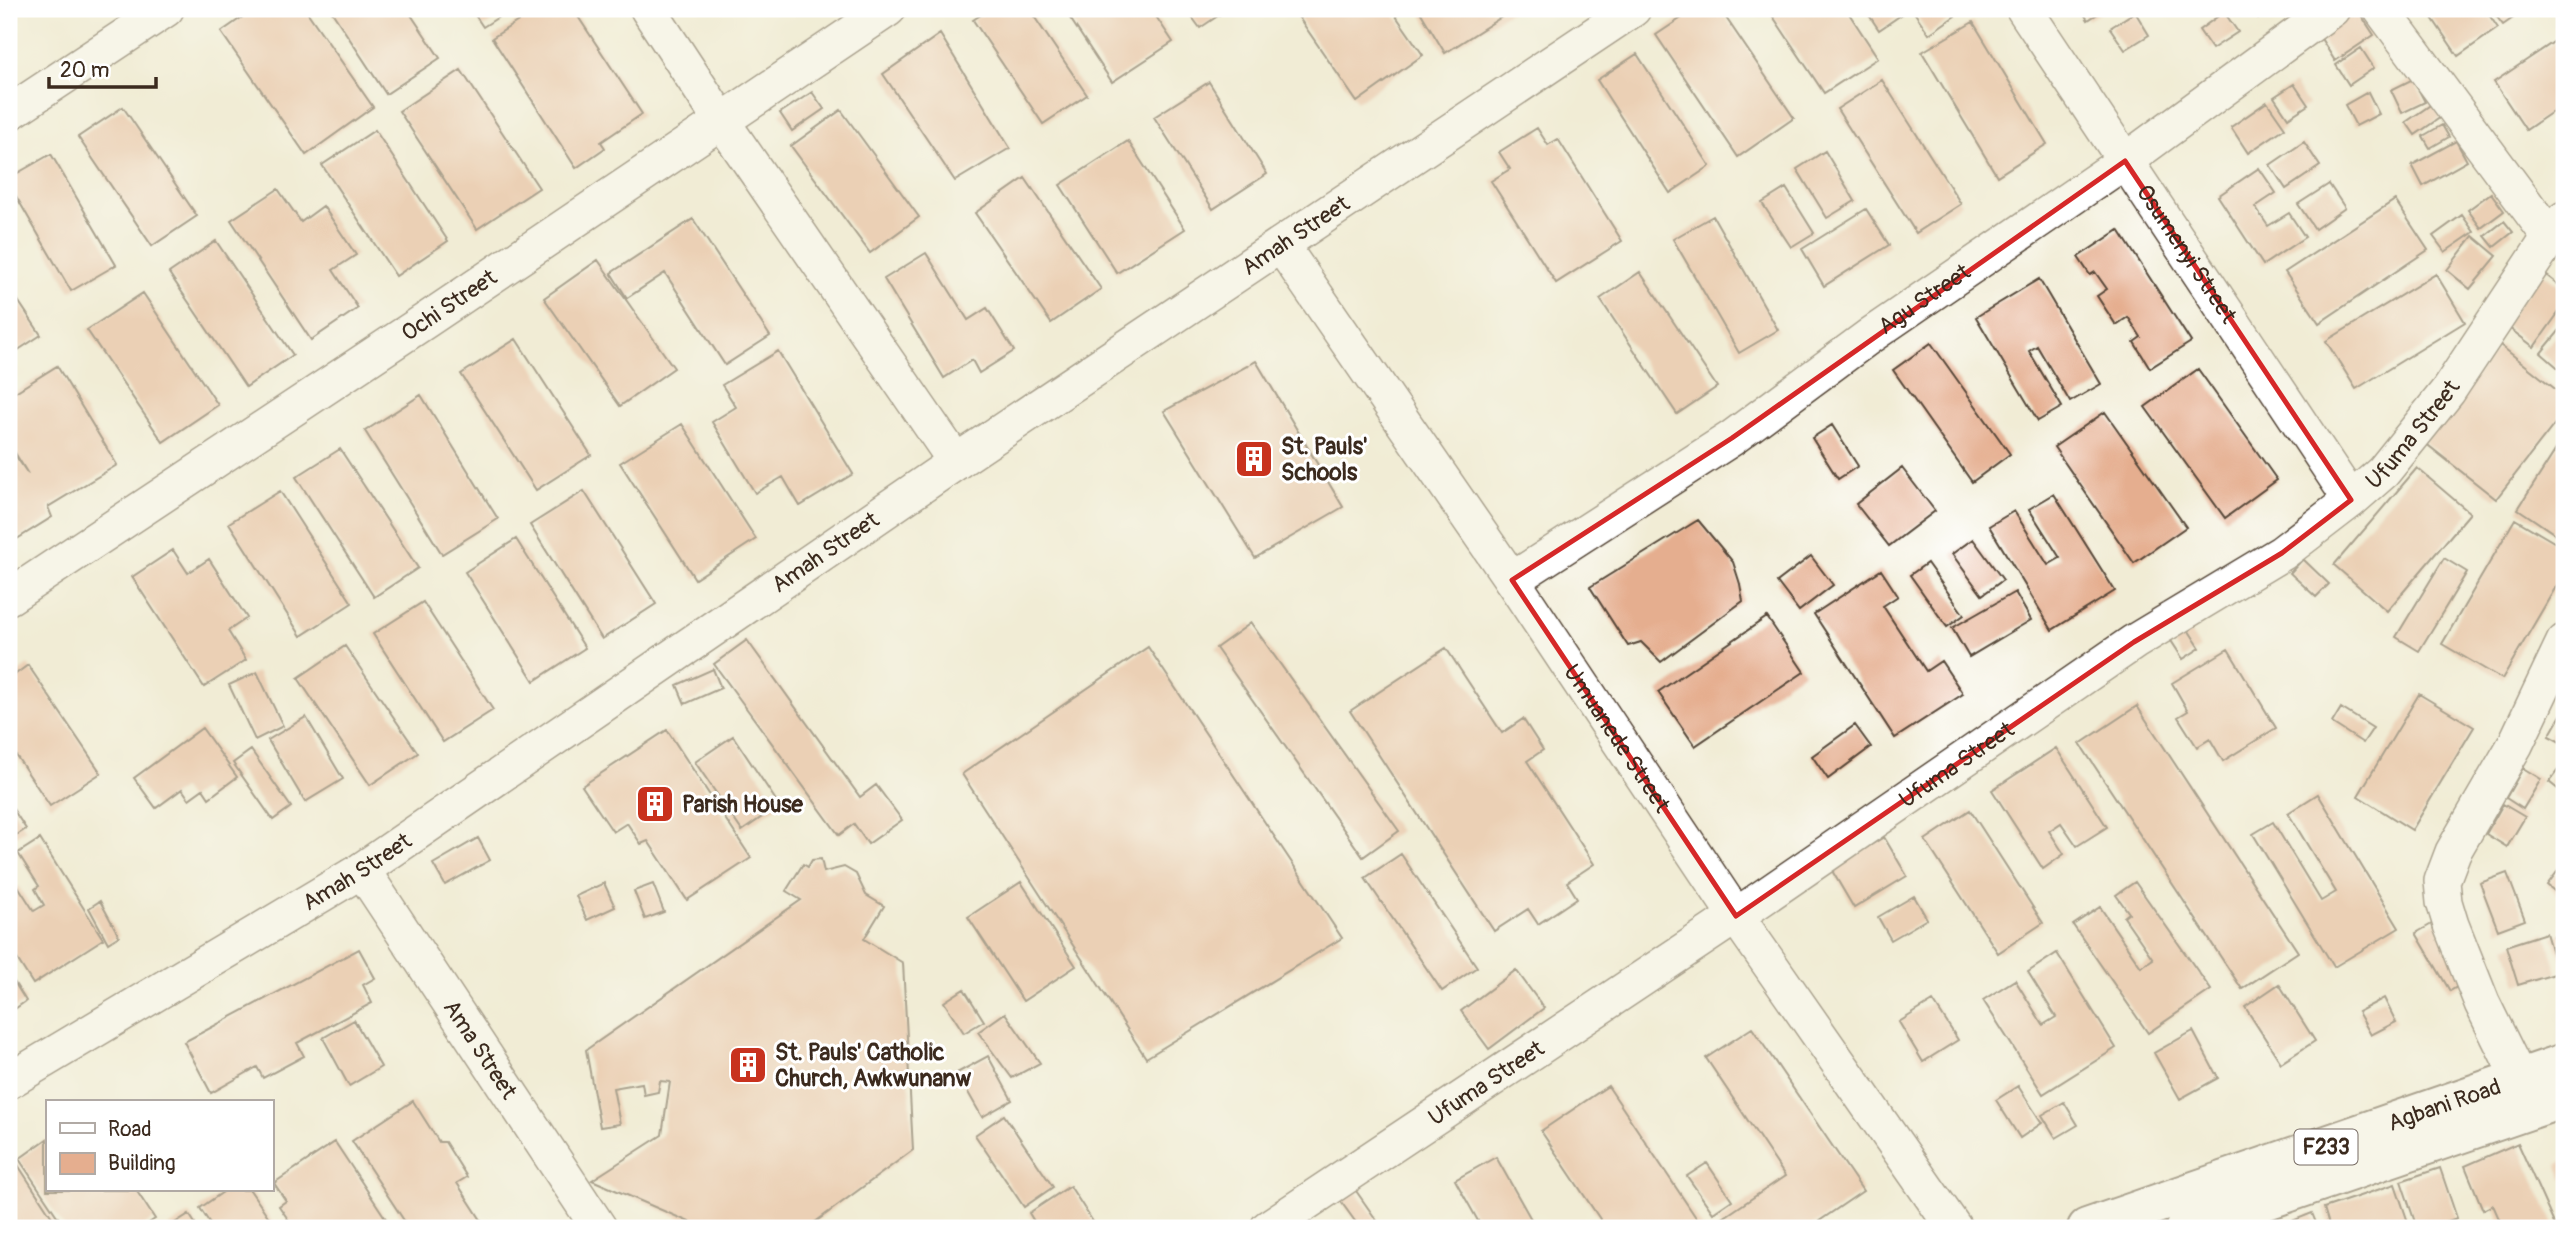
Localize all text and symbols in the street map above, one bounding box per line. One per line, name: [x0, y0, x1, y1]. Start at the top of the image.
scale bar: [49, 46, 156, 90]
text: 20 m: [60, 57, 109, 84]
street label: Osumenyi Street: [2130, 179, 2244, 329]
street label: Amah Street: [1236, 189, 1356, 282]
street label: Agu Street: [1872, 257, 1977, 341]
street label: Ochi Street: [396, 262, 503, 348]
street label: Ufuma Street: [2360, 374, 2467, 495]
place label: St. Pauls' Schools: [1281, 432, 1368, 487]
building icon: St. Pauls' Schools: [1233, 438, 1275, 480]
street label: Amah Street: [766, 505, 885, 599]
street label: Umuanede Street: [1557, 659, 1677, 819]
street label: Ufuma Street: [1894, 715, 2020, 814]
building icon: Parish House: [634, 783, 676, 825]
place label: Parish House: [682, 790, 804, 819]
street label: Amah Street: [297, 826, 418, 917]
street label: Ama Street: [437, 994, 524, 1105]
street label: Ufuma Street: [1423, 1034, 1550, 1132]
place label: St. Pauls' Catholic Church, Awkwunanw: [775, 1038, 972, 1093]
building icon: St. Pauls' Catholic Church, Awkwunanw: [727, 1044, 769, 1086]
street label: Agbani Road: [2384, 1072, 2505, 1138]
legend: [46, 1100, 273, 1192]
text: Road: [108, 1116, 152, 1143]
road number: F233: [2294, 1130, 2358, 1164]
text: Building: [108, 1150, 175, 1177]

